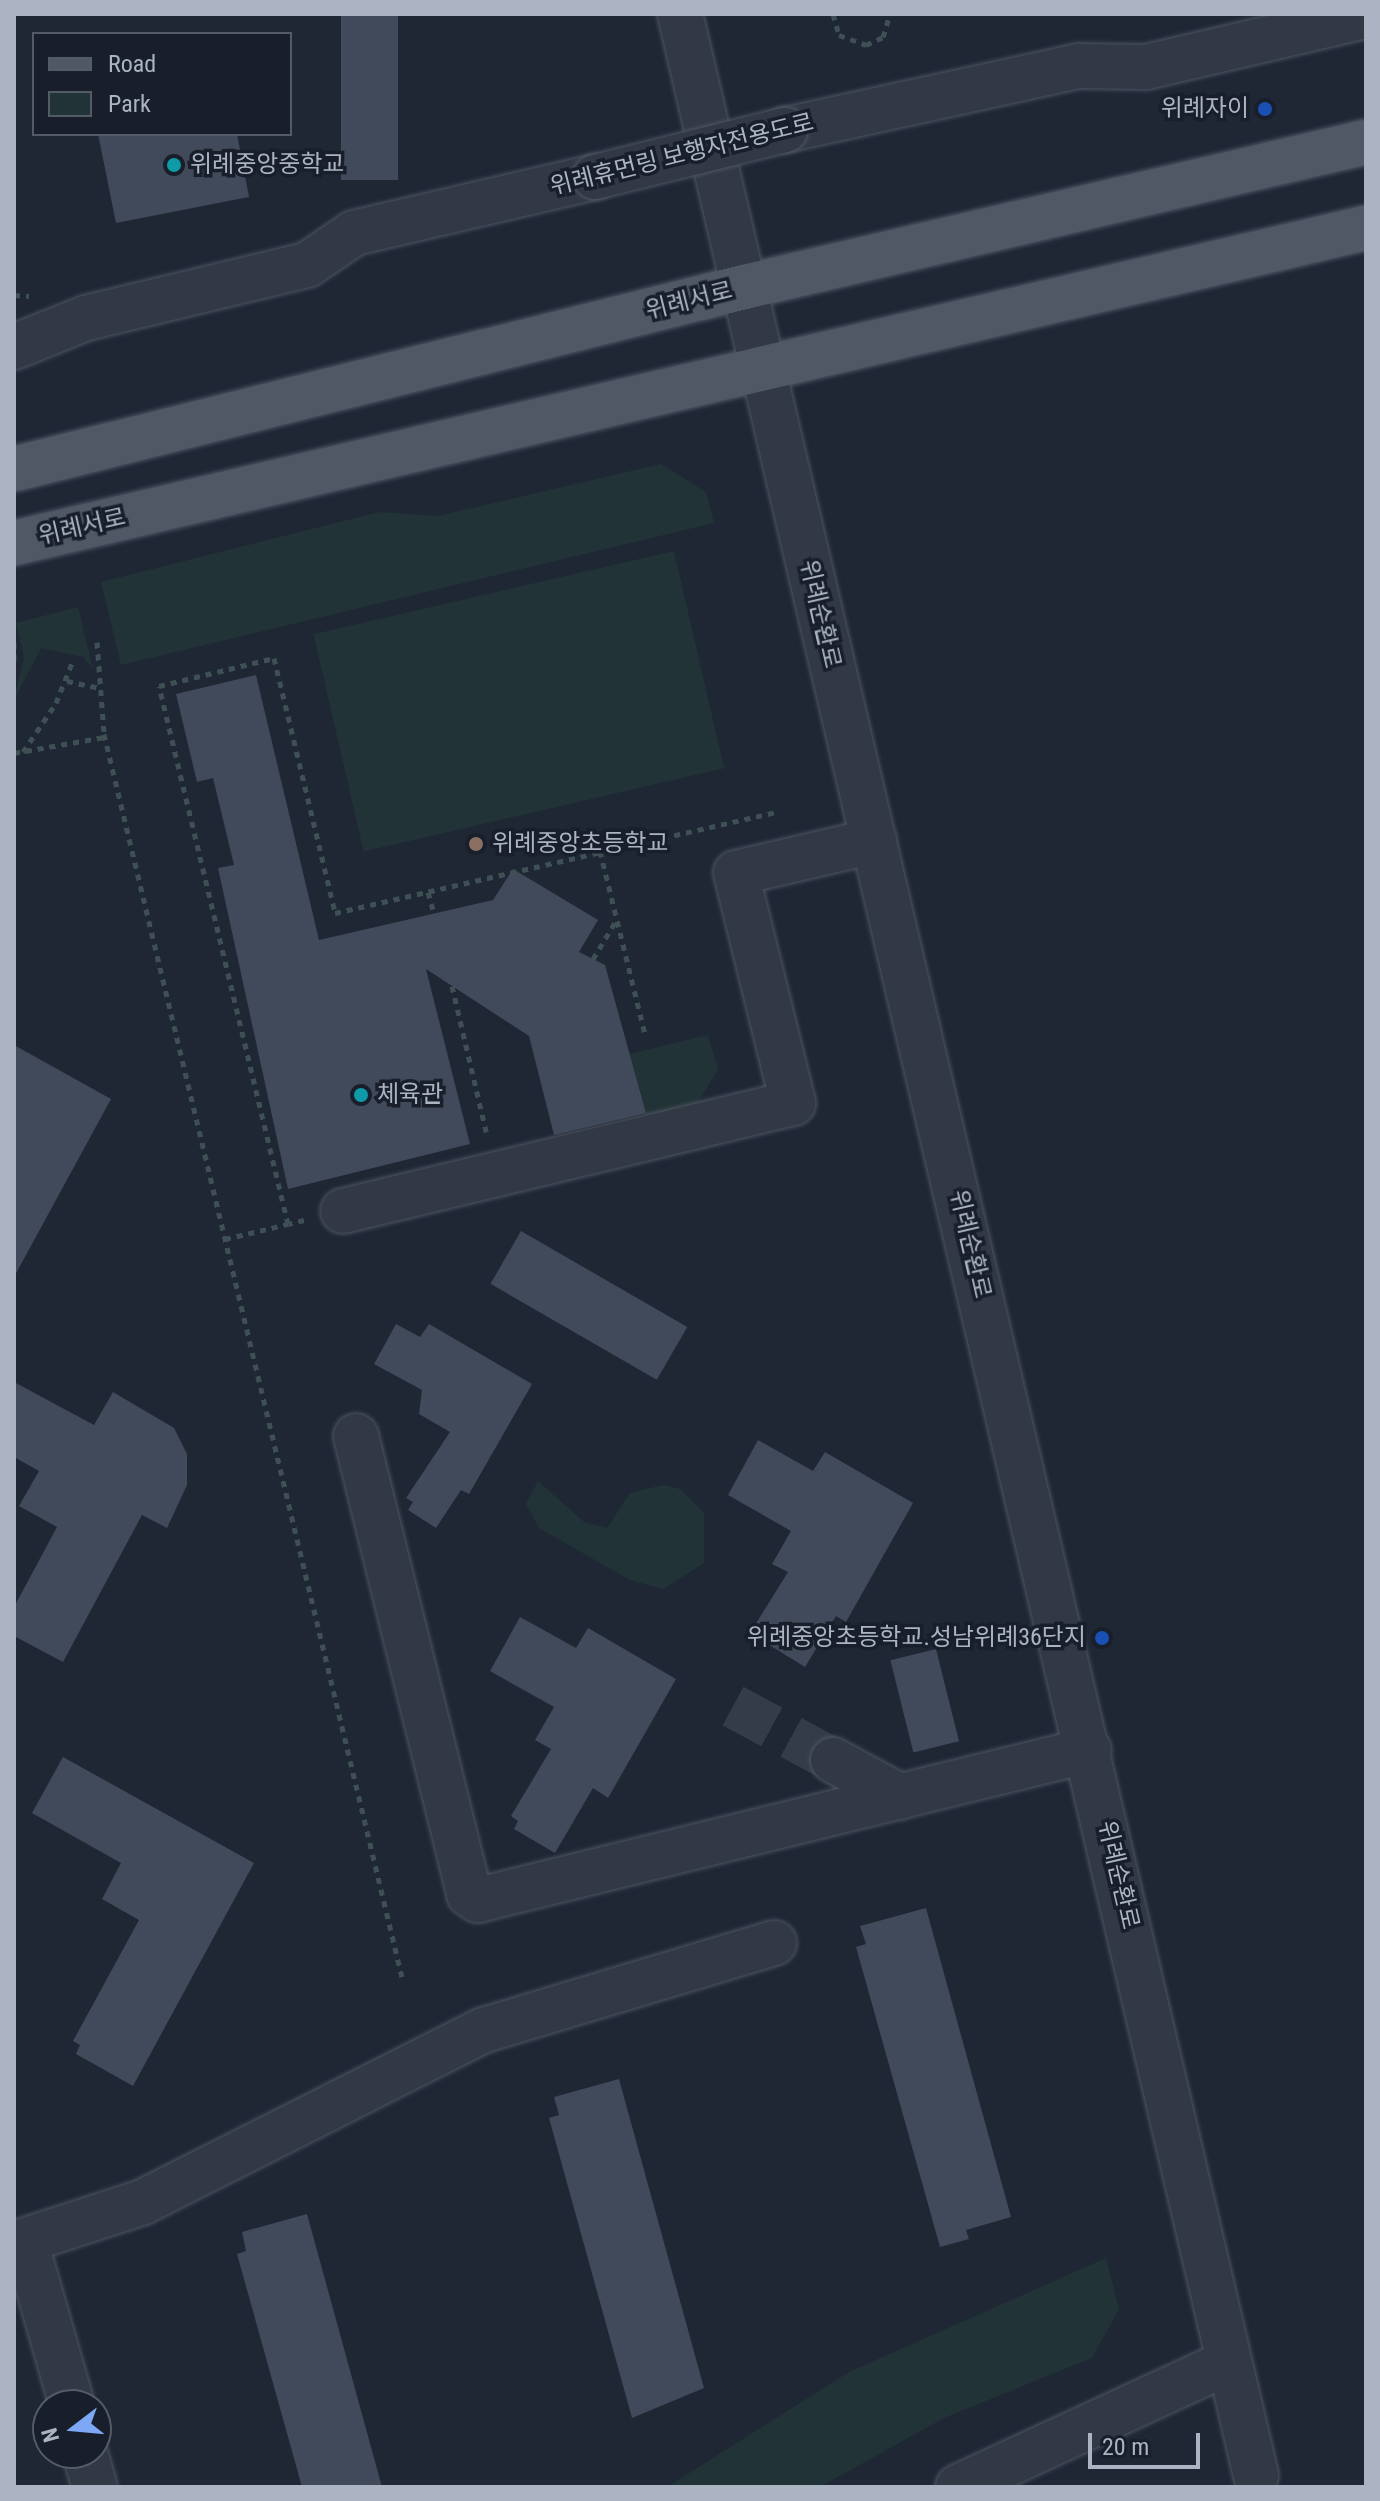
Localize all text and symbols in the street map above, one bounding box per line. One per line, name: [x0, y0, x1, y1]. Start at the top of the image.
legend: [32, 32, 292, 136]
text: Road: [108, 50, 156, 78]
text: Park: [108, 90, 151, 118]
place label: 위례자이: [1161, 95, 1249, 123]
marker: 위례자이: [1256, 100, 1274, 118]
street label: 위례휴먼링 보행자전용도로: [547, 108, 817, 202]
place label: 위례중앙중학교: [190, 151, 345, 179]
marker: 위례중앙중학교: [165, 156, 183, 174]
street label: 위례서로: [643, 276, 735, 326]
street label: 위례서로: [36, 503, 128, 551]
street label: 위례순환로: [794, 557, 846, 671]
place label: 위례중앙초등학교: [492, 830, 669, 858]
marker: 위례중앙초등학교: [467, 835, 485, 853]
place label: 체육관: [377, 1081, 443, 1109]
marker: 체육관: [352, 1086, 370, 1104]
street label: 위례순환로: [944, 1187, 996, 1301]
place label: 위례중앙초등학교.성남위례36단지: [747, 1624, 1086, 1652]
marker: 위례중앙초등학교.성남위례36단지: [1093, 1629, 1111, 1647]
street label: 위례순환로: [1092, 1818, 1144, 1932]
north arrow: [32, 2389, 112, 2469]
scale bar: [1092, 2417, 1204, 2467]
text: N: [36, 2425, 64, 2445]
text: 20 m: [1102, 2433, 1149, 2461]

